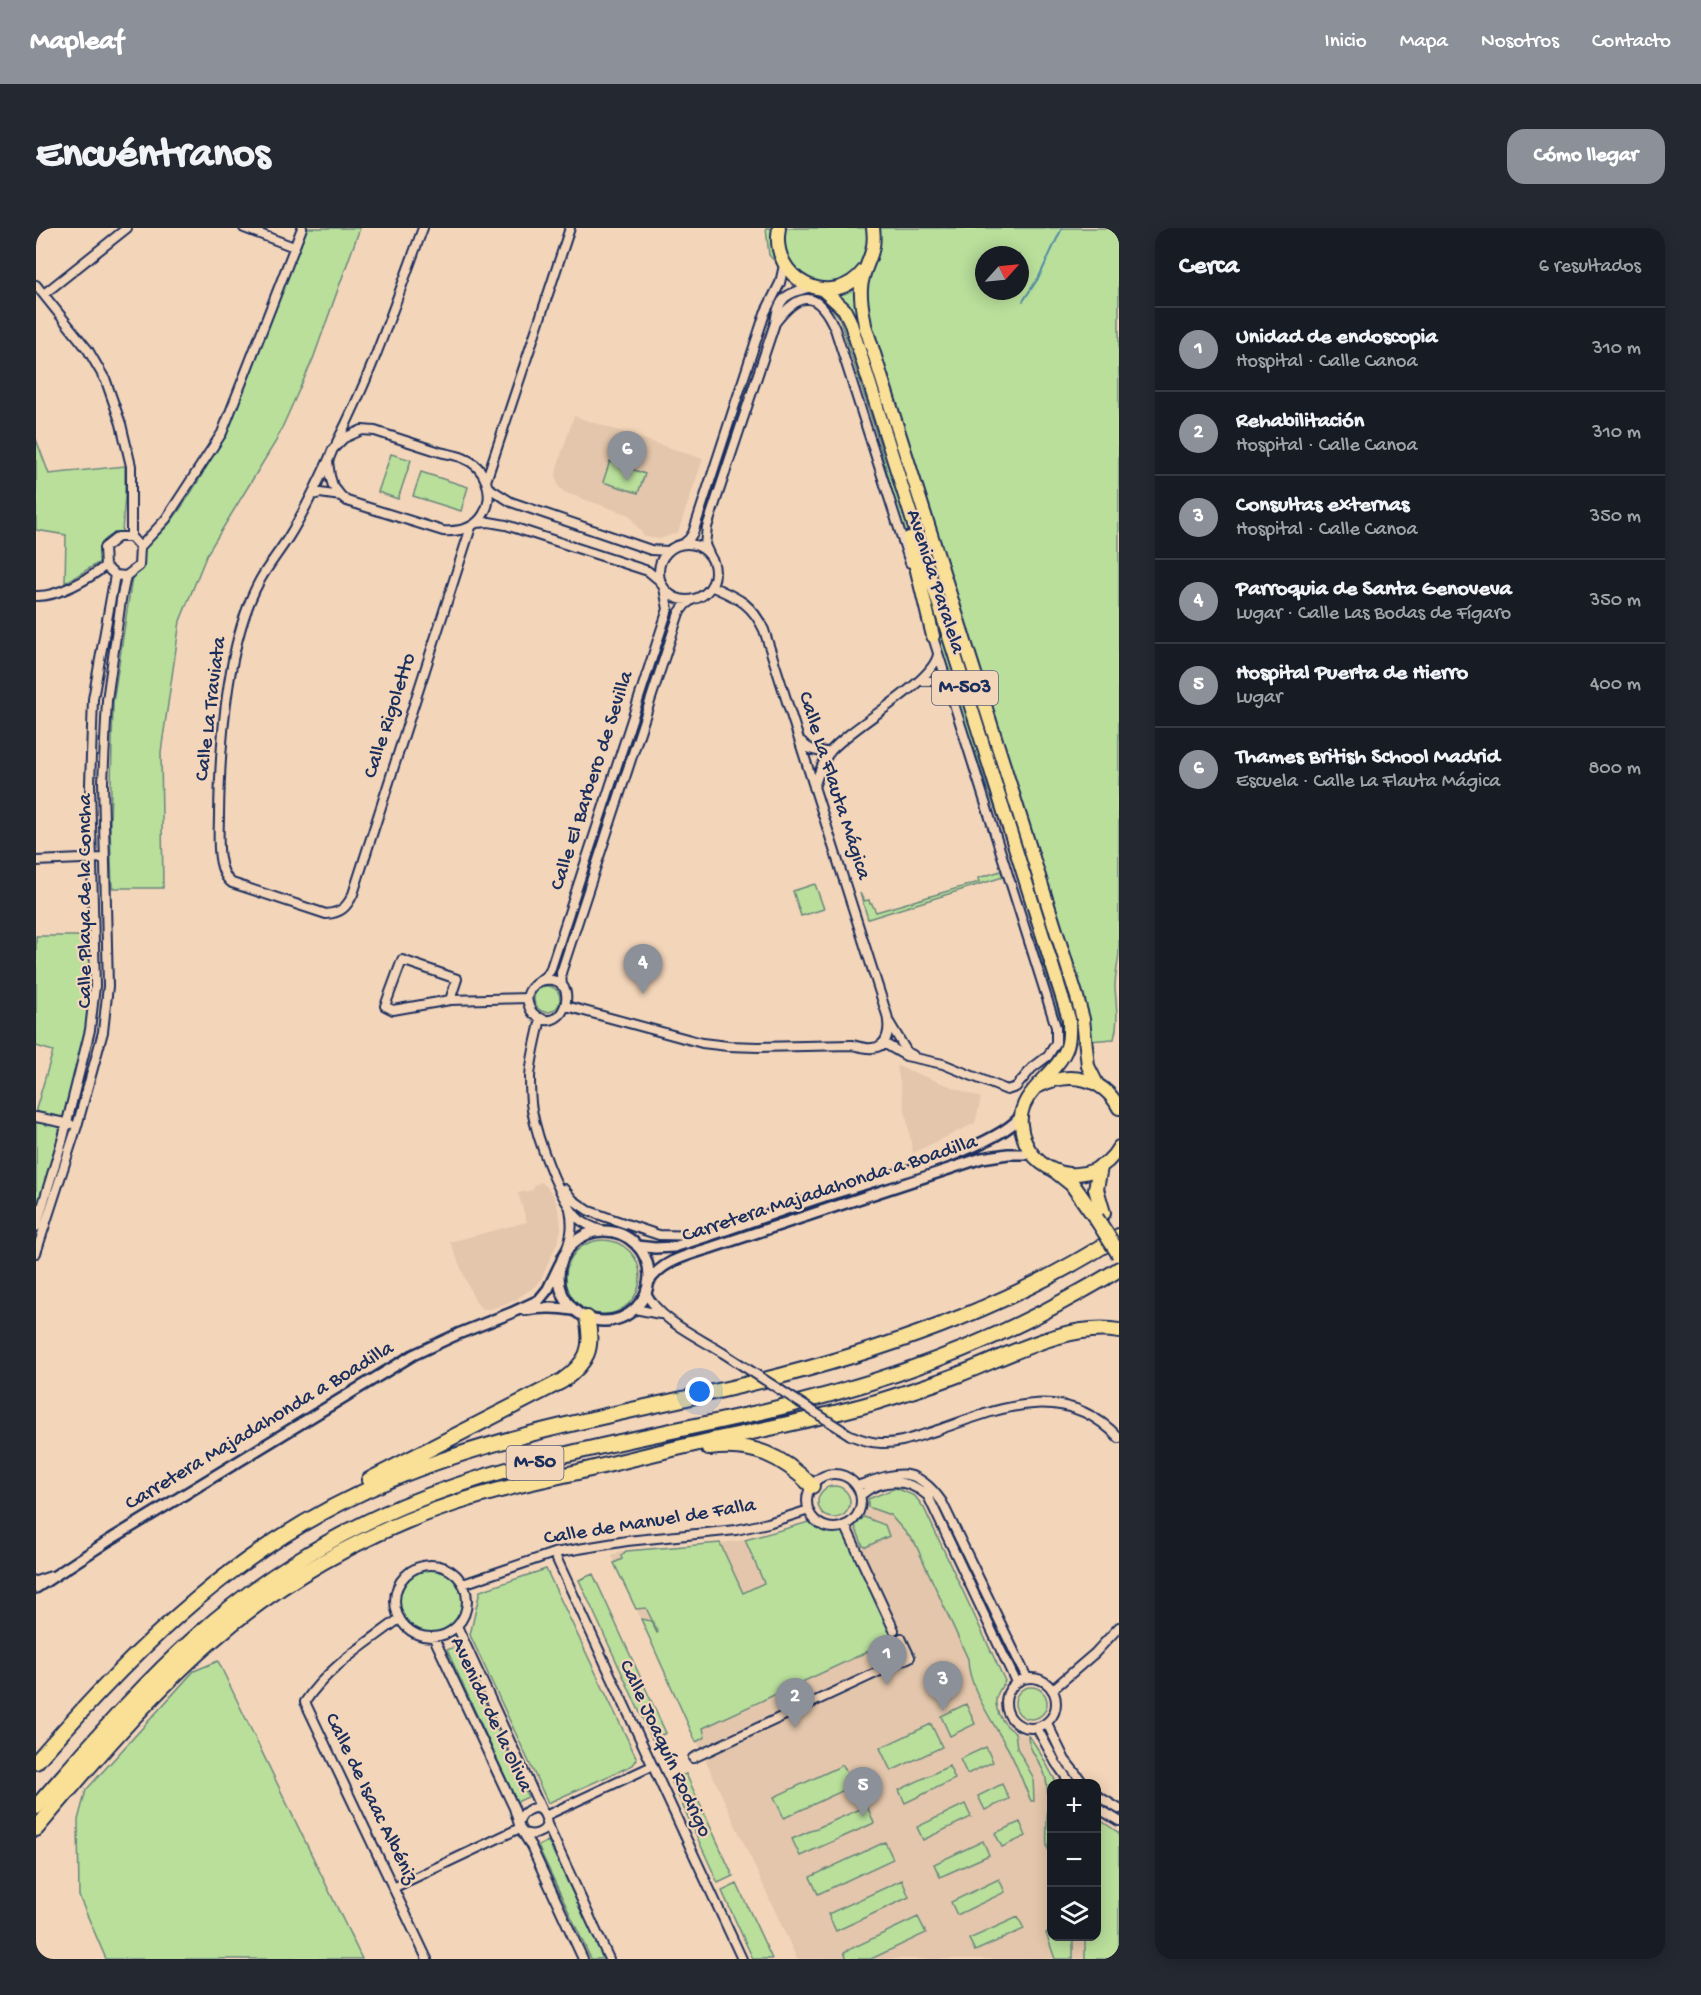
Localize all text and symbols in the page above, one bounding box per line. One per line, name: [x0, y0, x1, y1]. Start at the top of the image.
text: Mapleaf: [30, 26, 124, 59]
text: Inicio: [1325, 30, 1367, 55]
text: Mapa: [1400, 30, 1448, 55]
text: Nosotros: [1481, 30, 1559, 55]
text: Contacto: [1592, 30, 1671, 55]
button: Cómo llegar: [1507, 129, 1665, 184]
text: Encuéntranos: [36, 132, 270, 181]
north arrow: [975, 246, 1029, 300]
text: Cerca: [1179, 252, 1239, 283]
text: 6 resultados: [1539, 256, 1641, 279]
text: Unidad de endoscopia: [1236, 325, 1438, 351]
text: 1: [1194, 338, 1203, 361]
text: 310 m: [1592, 338, 1641, 361]
text: Hospital · Calle Canoa: [1236, 351, 1418, 374]
text: Rehabilitación: [1236, 409, 1364, 435]
text: 2: [1194, 422, 1203, 445]
text: 310 m: [1592, 422, 1641, 445]
pin: 6: [608, 432, 646, 481]
text: Hospital · Calle Canoa: [1236, 435, 1418, 458]
text: Consultas externas: [1236, 493, 1409, 519]
text: 3: [1193, 506, 1204, 529]
text: 350 m: [1590, 506, 1641, 529]
street label: Avenida Paralela: [899, 507, 969, 658]
text: Hospital · Calle Canoa: [1236, 519, 1418, 542]
text: Parroquia de Santa Genoveva: [1236, 577, 1512, 603]
text: 4: [1194, 590, 1203, 613]
text: 350 m: [1590, 590, 1641, 613]
text: Lugar · Calle Las Bodas de Fígaro: [1236, 603, 1511, 626]
street label: Calle La Traviata: [191, 634, 233, 783]
street label: Calle Rigoletto: [359, 650, 423, 782]
text: Hospital Puerta de Hierro: [1236, 661, 1468, 687]
street label: Calle El Barbero de Sevilla: [546, 667, 641, 894]
road number: M-503: [932, 671, 998, 705]
text: 5: [1193, 674, 1204, 697]
text: 400 m: [1590, 674, 1641, 697]
text: Lugar: [1236, 687, 1282, 710]
street label: Calle La Flauta Mágica: [791, 689, 876, 884]
text: Thames British School Madrid: [1236, 745, 1500, 771]
text: 6: [1193, 758, 1204, 781]
text: 800 m: [1588, 758, 1641, 781]
text: Escuela · Calle La Flauta Mágica: [1236, 771, 1500, 794]
street label: Calle Playa de la Concha: [74, 792, 99, 1008]
pin: 4: [624, 944, 662, 994]
street label: Carretera Majadahonda a Boadilla: [679, 1130, 982, 1250]
street label: Carretera Majadahonda a Boadilla: [121, 1336, 400, 1517]
your location: [685, 1377, 714, 1406]
road number: M-50: [506, 1446, 564, 1480]
street label: Calle de Manuel de Falla: [542, 1494, 759, 1552]
street label: Avenida de la Oliva: [443, 1634, 537, 1798]
pin: 1: [868, 1636, 906, 1685]
street label: Calle Joaquín Rodrigo: [612, 1656, 716, 1842]
pin: 3: [924, 1662, 962, 1711]
pin: 2: [776, 1678, 814, 1728]
street label: Calle de Isaac Albéniz: [318, 1709, 423, 1889]
pin: 5: [844, 1768, 882, 1817]
map controls: [1047, 1779, 1101, 1941]
button: +: [1047, 1779, 1101, 1833]
button: −: [1047, 1833, 1101, 1887]
button: layers: [1047, 1887, 1101, 1941]

